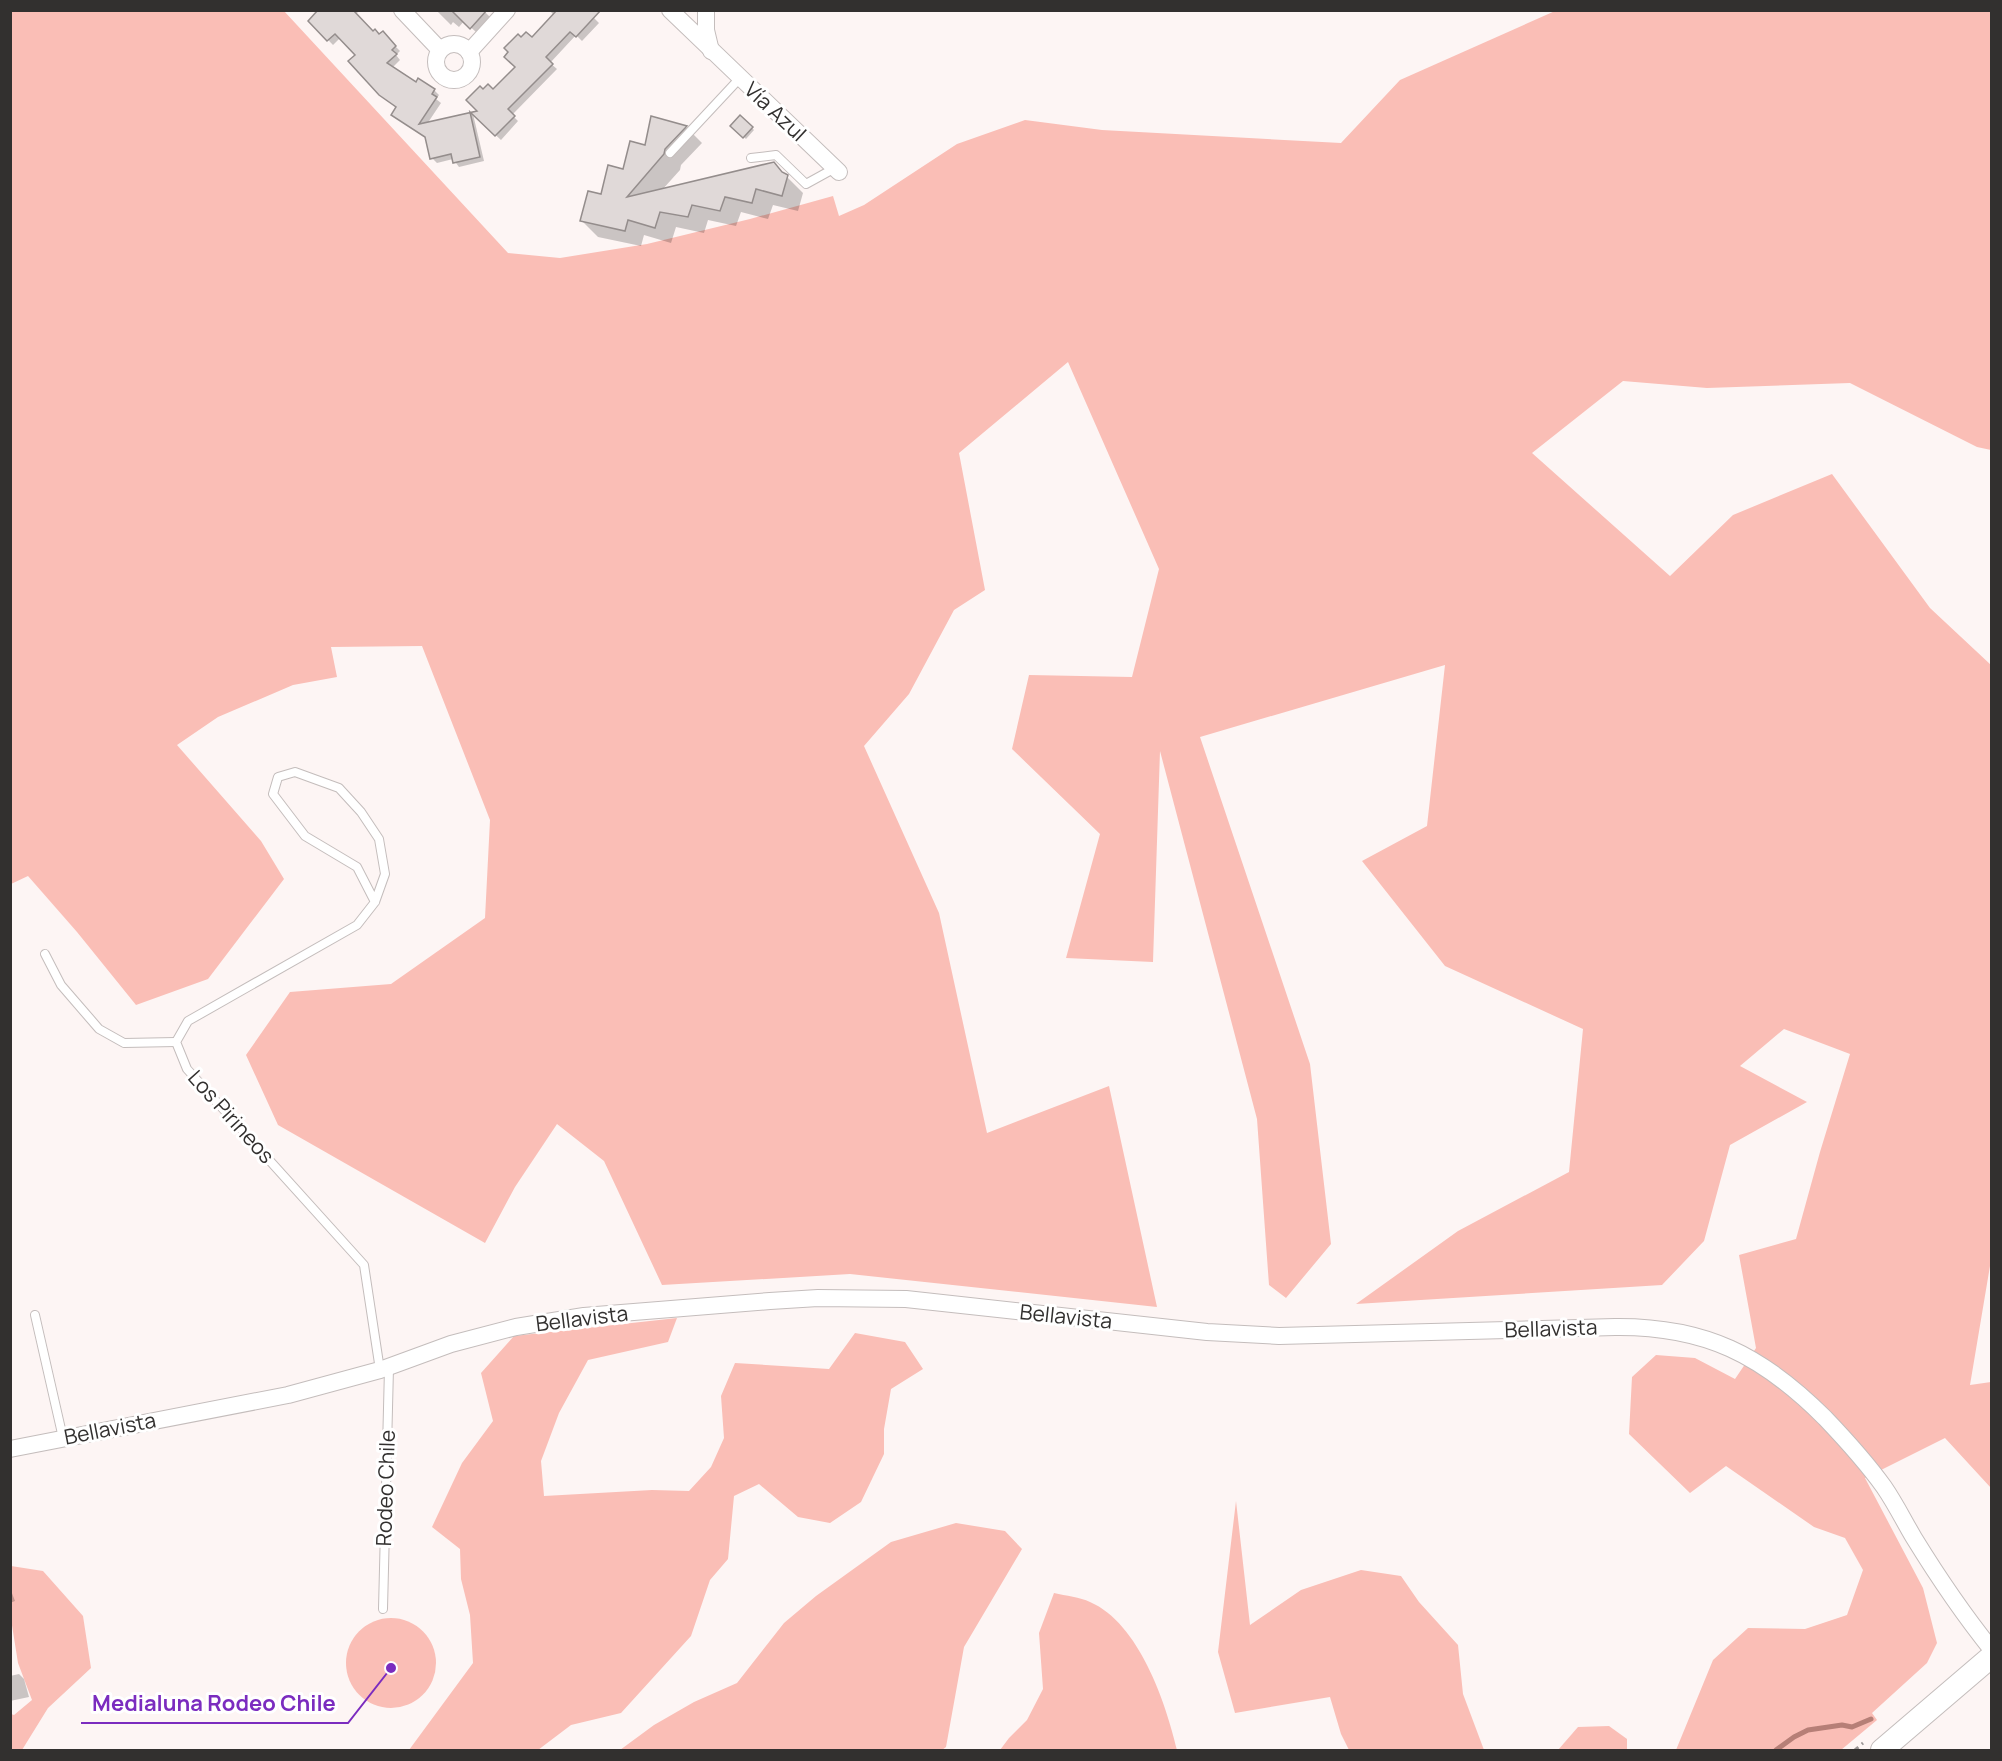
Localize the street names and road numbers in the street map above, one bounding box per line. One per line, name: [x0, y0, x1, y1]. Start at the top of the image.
street label: Vía Azul: [739, 76, 813, 147]
street label: Los Pirineos: [182, 1064, 281, 1169]
street label: Bellavista: [1018, 1297, 1114, 1335]
street label: Bellavista: [534, 1298, 630, 1338]
street label: Bellavista: [1504, 1312, 1598, 1344]
street label: Bellavista: [62, 1405, 158, 1451]
street label: Rodeo Chile: [369, 1429, 401, 1547]

